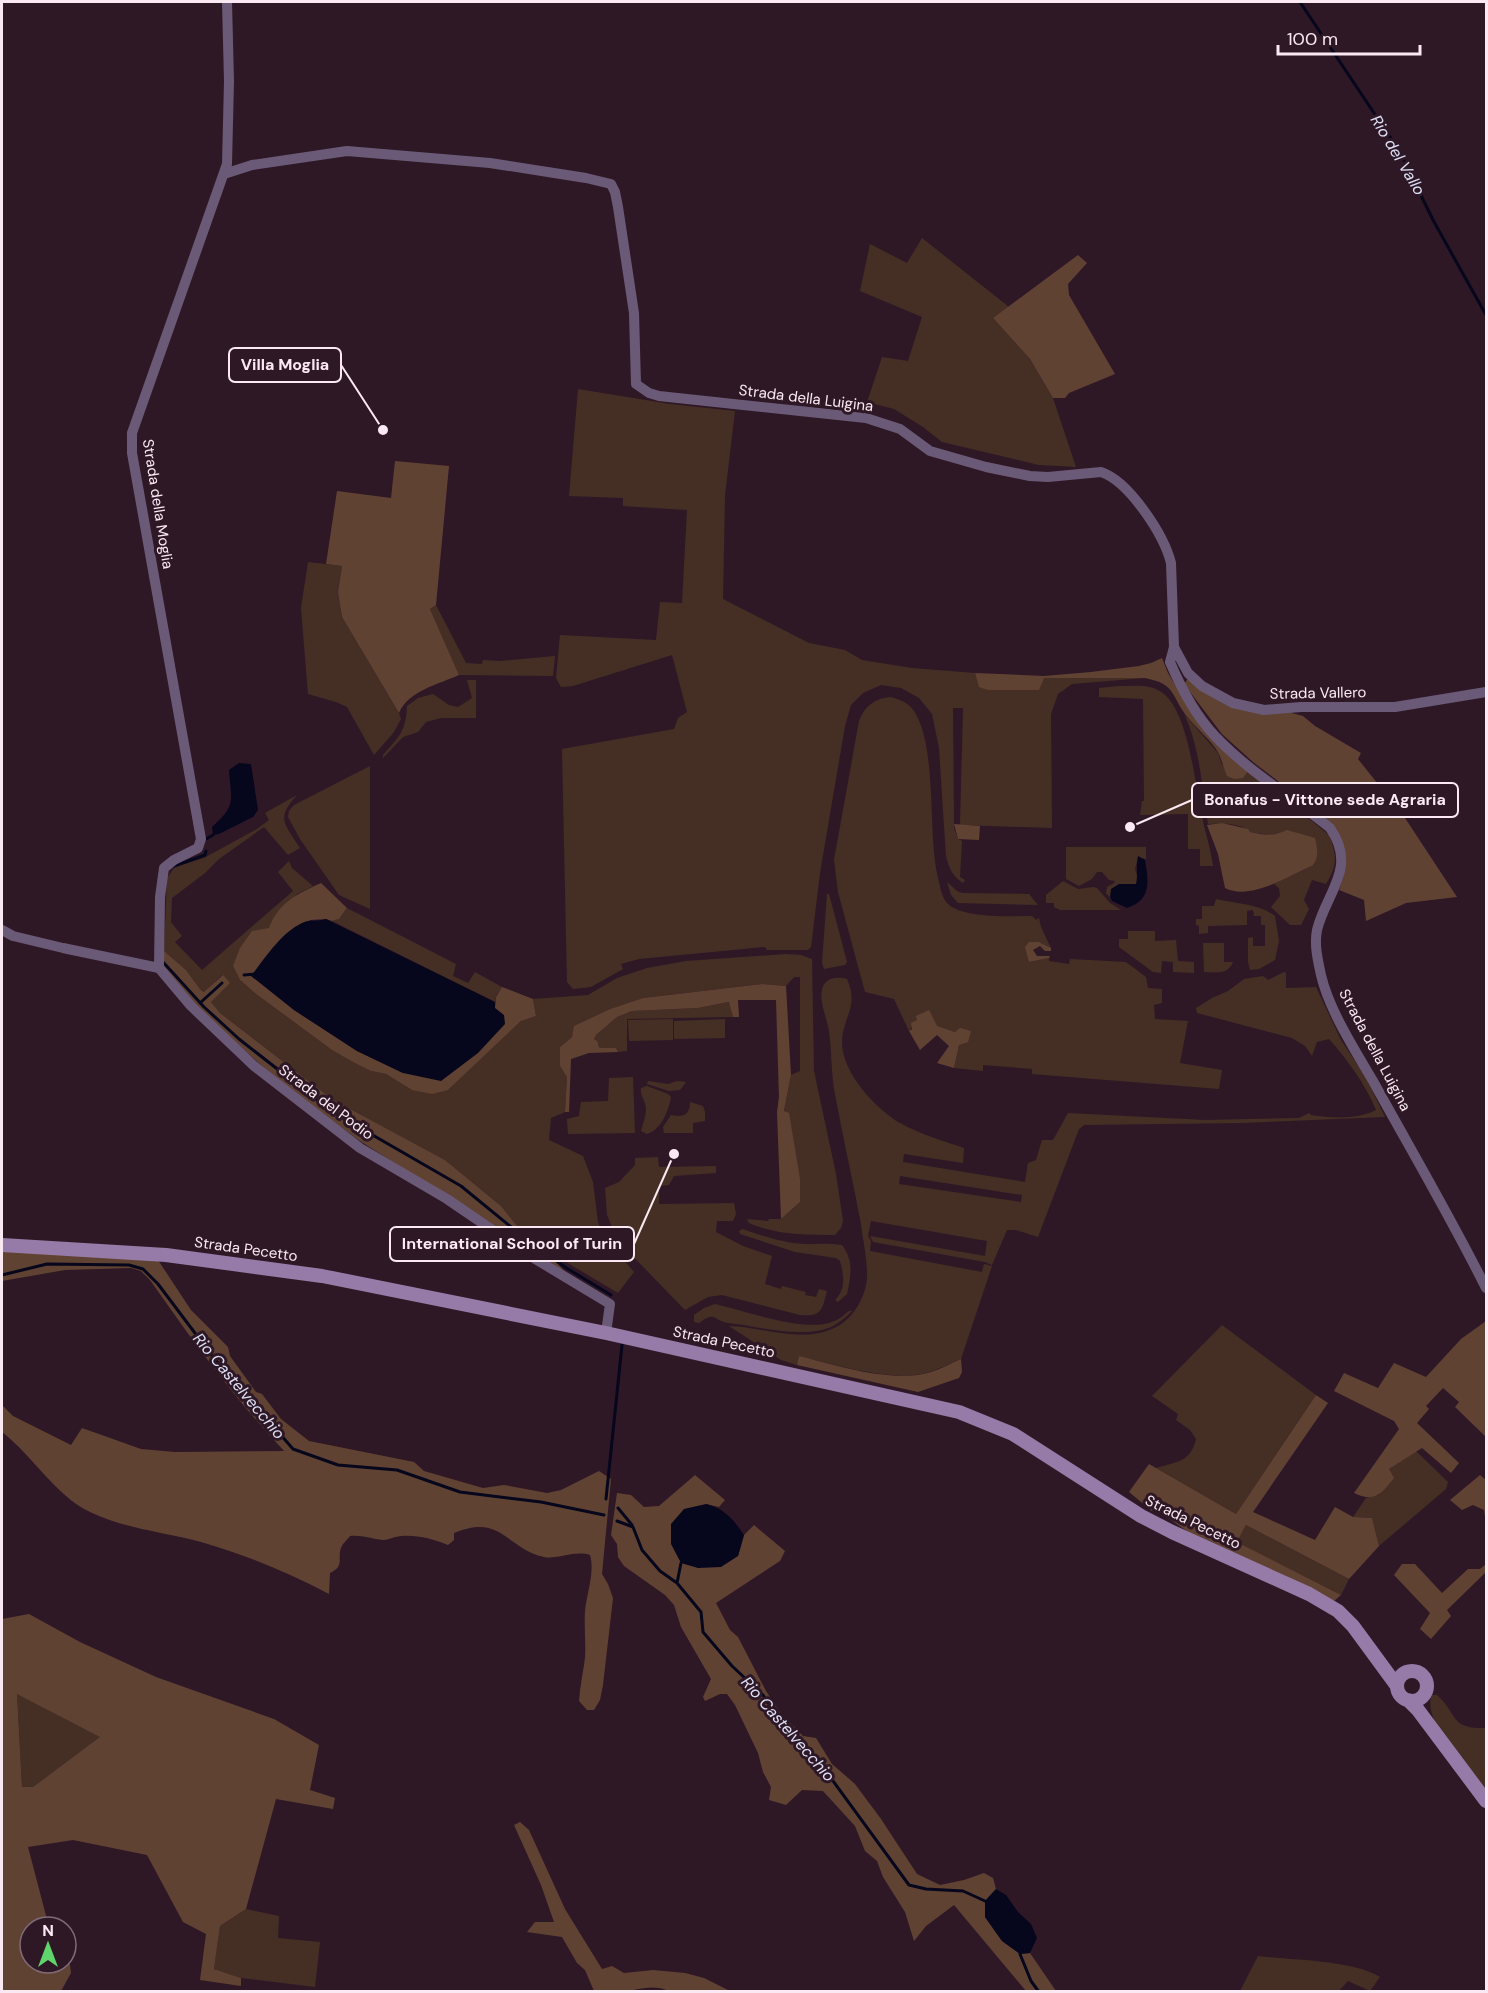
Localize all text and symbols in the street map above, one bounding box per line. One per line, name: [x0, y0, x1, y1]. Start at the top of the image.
scale bar: [1278, 18, 1420, 56]
text: 100 m: [1287, 27, 1338, 51]
water label: Rio del Vallo: [1366, 111, 1430, 199]
callout: Villa Moglia: [229, 348, 341, 382]
text: Villa Moglia: [241, 354, 329, 375]
street label: Strada della Luigina: [738, 380, 874, 416]
street label: Strada della Moglia: [138, 438, 178, 570]
street label: Strada Vallero: [1270, 682, 1367, 704]
callout: Bonafus - Vittone sede Agraria: [1192, 783, 1458, 817]
text: Bonafus - Vittone sede Agraria: [1204, 789, 1446, 810]
street label: Strada della Luigina: [1334, 986, 1416, 1114]
street label: Strada del Podio: [274, 1060, 378, 1144]
callout: International School of Turin: [390, 1227, 634, 1261]
street label: Strada Pecetto: [193, 1232, 299, 1266]
text: International School of Turin: [402, 1233, 622, 1254]
street label: Strada Pecetto: [671, 1321, 777, 1363]
water label: Rio Castelvecchio: [188, 1328, 290, 1444]
street label: Strada Pecetto: [1142, 1490, 1244, 1554]
water label: Rio Castelvecchio: [737, 1672, 839, 1786]
north arrow: [18, 1915, 78, 1975]
text: N: [42, 1920, 54, 1941]

